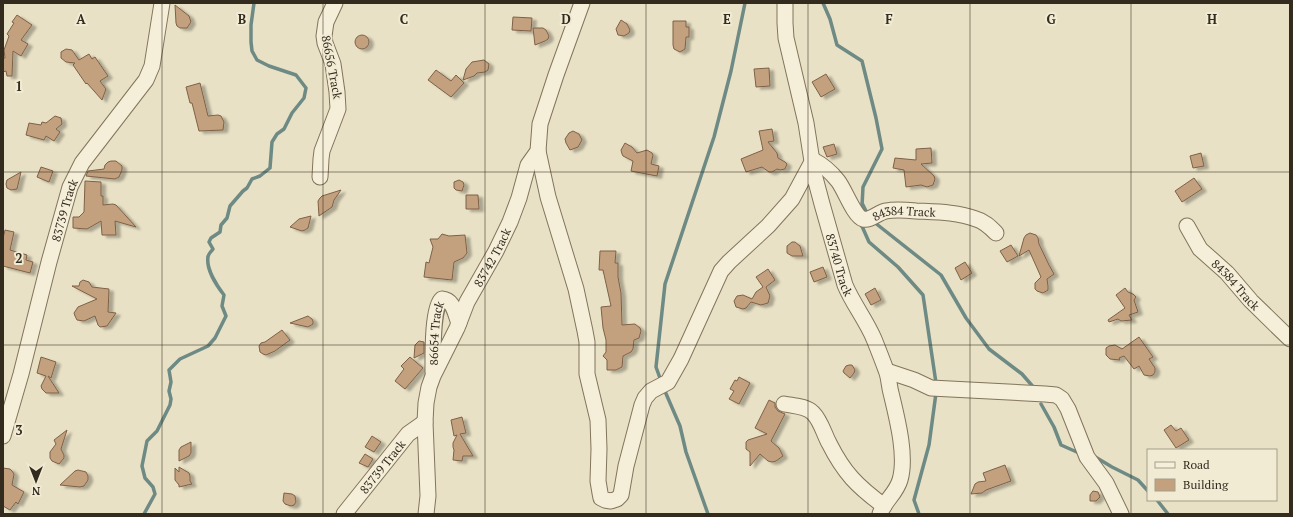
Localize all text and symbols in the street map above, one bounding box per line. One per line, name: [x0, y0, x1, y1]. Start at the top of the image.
text: A: [76, 10, 86, 28]
text: B: [238, 10, 246, 28]
text: C: [400, 10, 408, 28]
text: D: [561, 10, 571, 28]
text: E: [723, 10, 731, 28]
text: F: [885, 10, 893, 28]
text: G: [1046, 10, 1056, 28]
text: H: [1207, 10, 1217, 28]
street label: 86656 Track: [318, 34, 346, 101]
text: 1: [15, 77, 23, 95]
street label: 83739 Track: [48, 175, 81, 243]
street label: 84384 Track: [869, 202, 937, 224]
street label: 83742 Track: [470, 225, 514, 289]
street label: 83740 Track: [823, 232, 857, 299]
text: 2: [15, 249, 23, 267]
street label: 84384 Track: [1209, 256, 1264, 314]
street label: 86654 Track: [425, 298, 447, 365]
text: 3: [15, 421, 23, 439]
street label: 83739 Track: [356, 436, 409, 496]
legend: [1147, 449, 1277, 501]
text: Road: [1183, 457, 1210, 472]
north arrow: [16, 461, 56, 501]
text: Building: [1183, 477, 1229, 492]
text: N: [31, 484, 40, 498]

